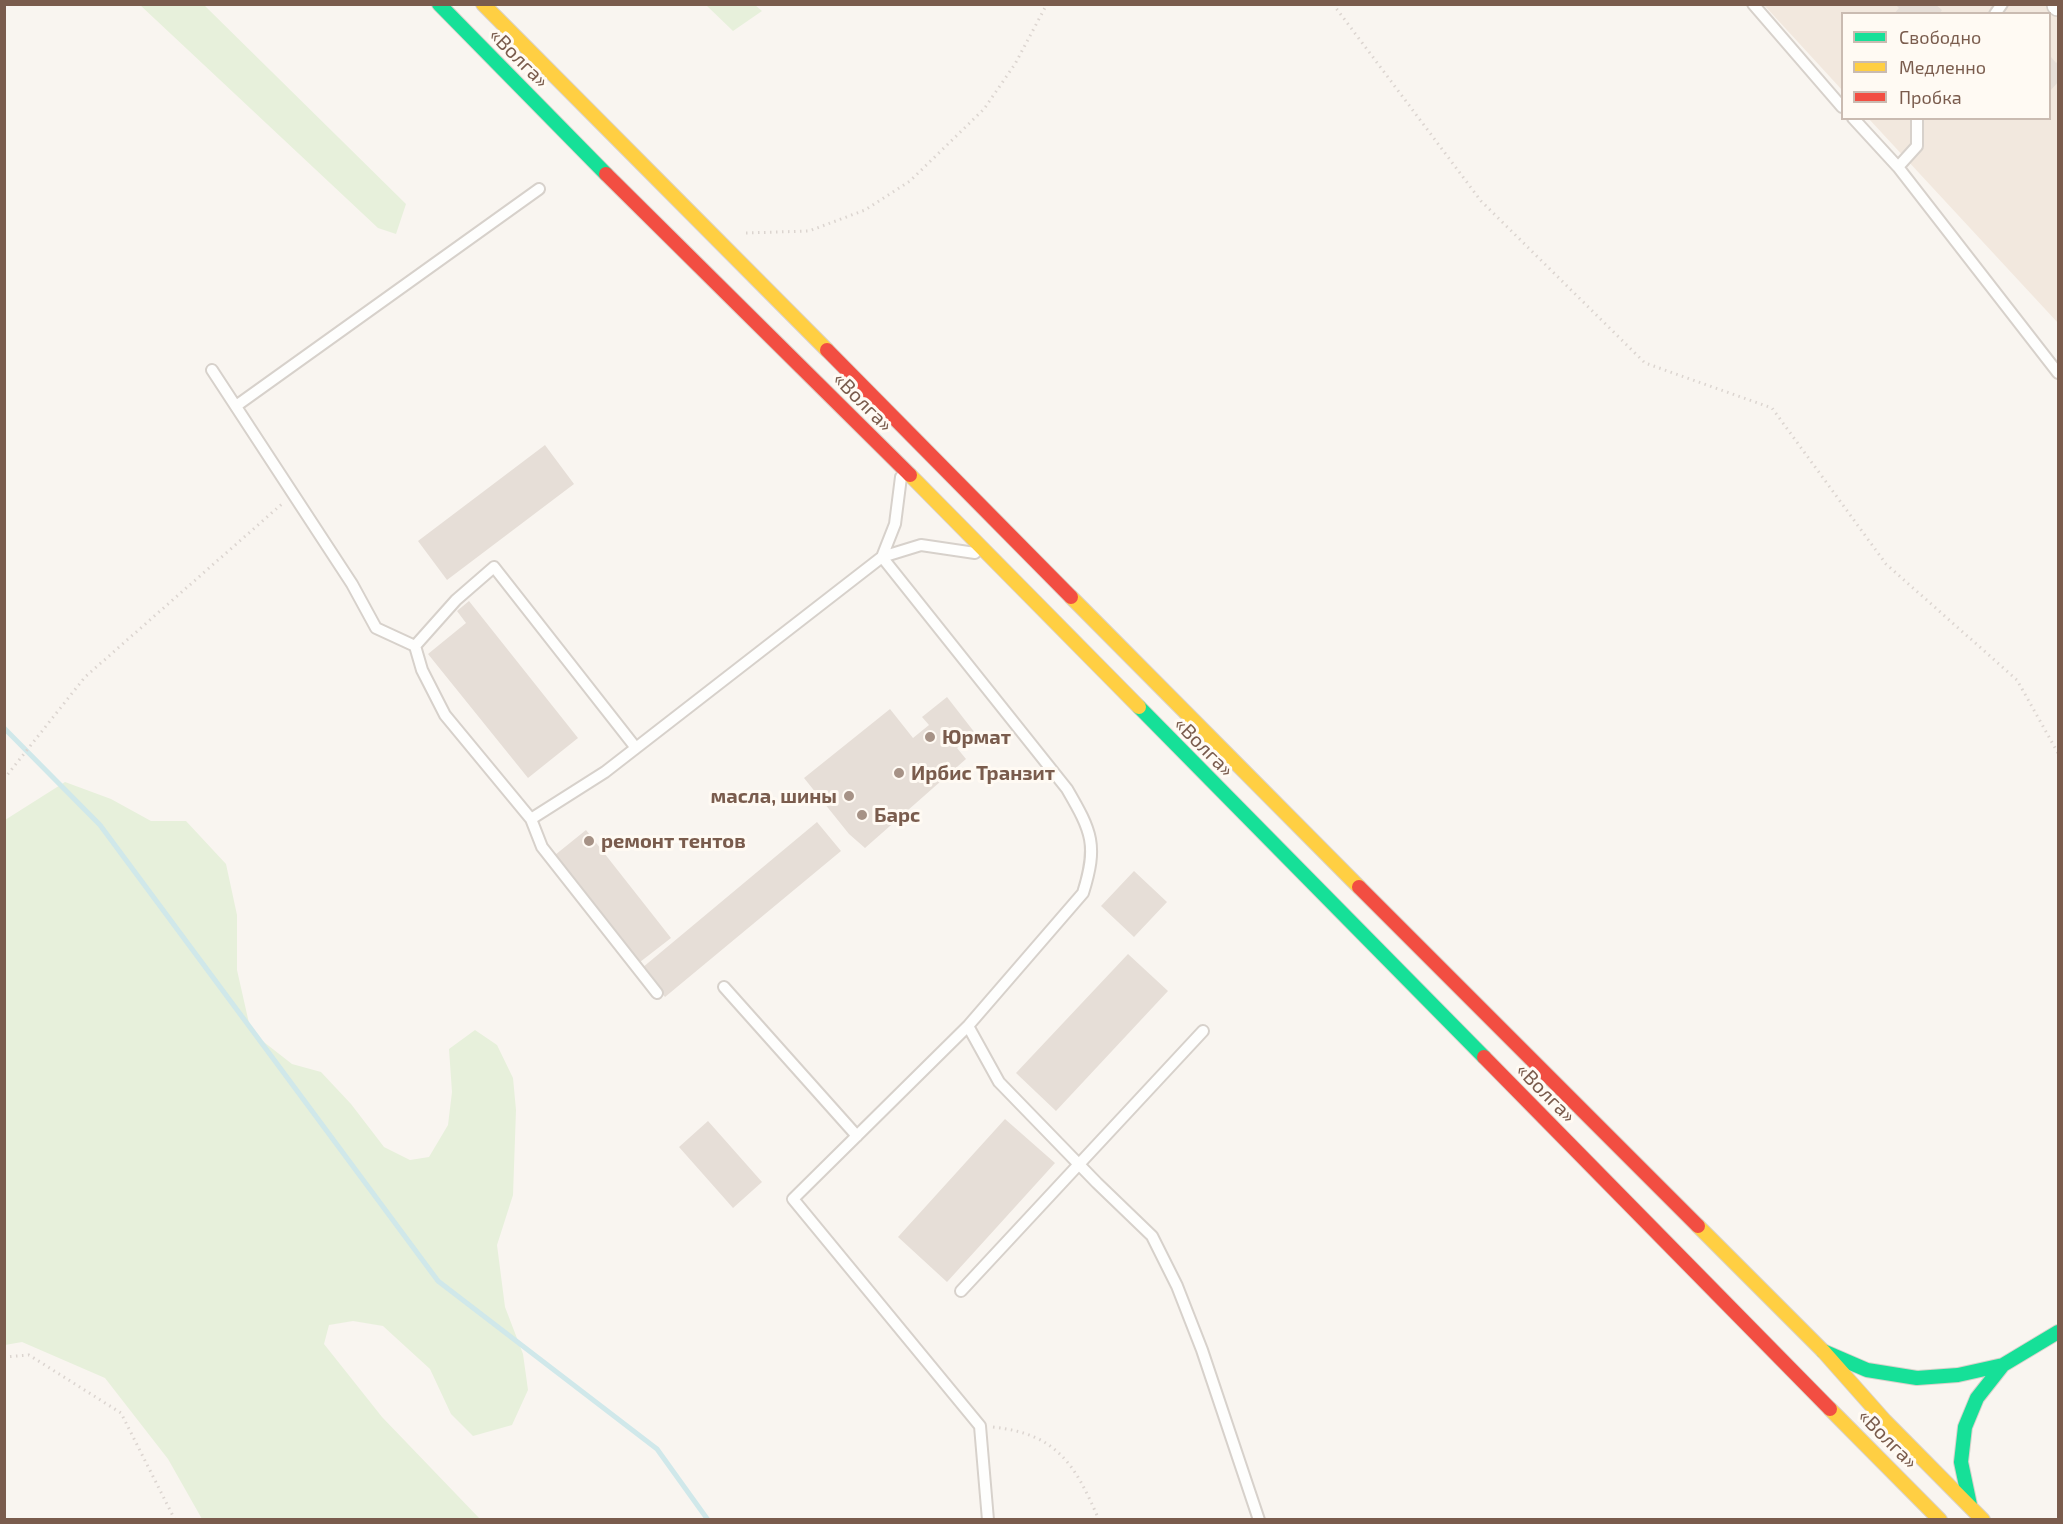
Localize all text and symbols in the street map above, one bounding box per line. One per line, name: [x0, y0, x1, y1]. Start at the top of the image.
legend: [1841, 12, 2051, 120]
street label: «Волга»: [484, 23, 554, 93]
text: Свободно: [1899, 26, 1981, 48]
text: Медленно: [1899, 56, 1986, 78]
text: Пробка: [1899, 86, 1962, 108]
street label: «Волга»: [828, 367, 898, 437]
street label: «Волга»: [1169, 712, 1239, 782]
place label: Юрмат: [942, 725, 1011, 749]
marker: Юрмат: [923, 730, 937, 744]
place label: Ирбис Транзит: [911, 761, 1055, 785]
marker: Ирбис Транзит: [892, 766, 906, 780]
place label: масла, шины: [710, 784, 837, 808]
marker: масла, шины: [842, 789, 856, 803]
place label: Барс: [874, 803, 920, 827]
marker: Барс: [855, 808, 869, 822]
place label: ремонт тентов: [601, 829, 746, 853]
marker: ремонт тентов: [582, 834, 596, 848]
street label: «Волга»: [1511, 1058, 1581, 1128]
street label: «Волга»: [1853, 1404, 1923, 1474]

